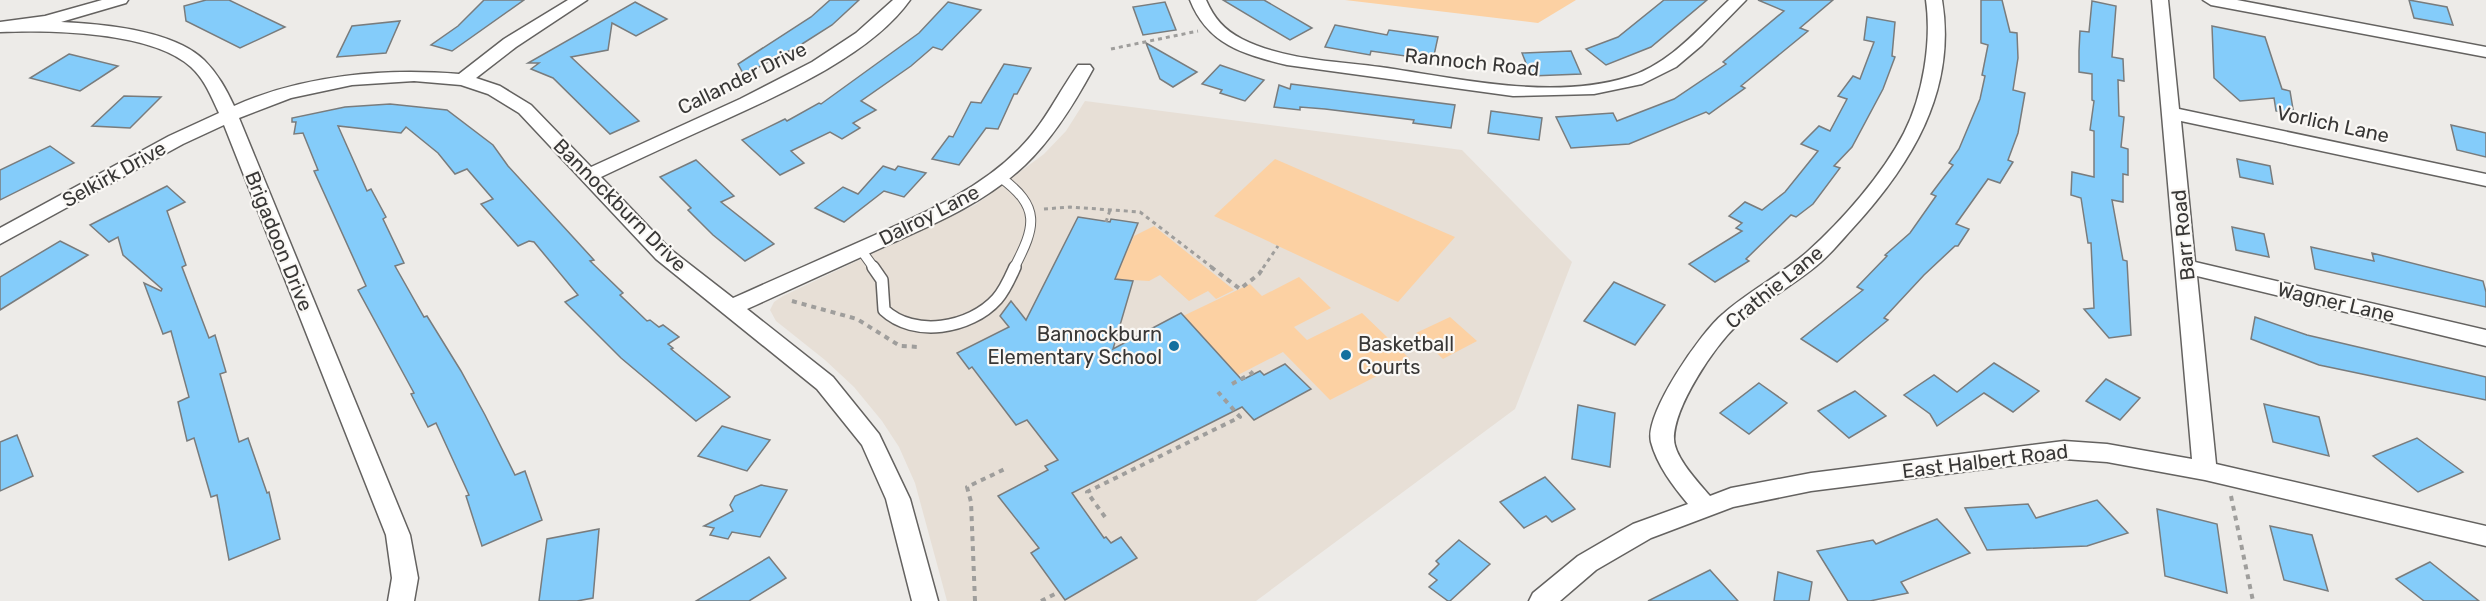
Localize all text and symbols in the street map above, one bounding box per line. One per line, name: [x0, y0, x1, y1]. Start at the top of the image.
street label: Callander Drive: [674, 36, 810, 120]
street label: Rannoch Road: [1403, 43, 1541, 81]
street label: Vorlich Lane: [2274, 100, 2392, 148]
street label: Bannockburn Drive: [549, 134, 691, 276]
street label: Selkirk Drive: [58, 136, 170, 212]
street label: Brigadoon Drive: [240, 168, 318, 314]
street label: Dalroy Lane: [875, 180, 983, 250]
street label: Barr Road: [2166, 188, 2200, 282]
street label: Crathie Lane: [1720, 240, 1828, 334]
street label: Wagner Lane: [2275, 277, 2397, 327]
place label: Bannockburn Elementary School: [988, 322, 1162, 369]
place label: Basketball Courts: [1358, 332, 1454, 379]
marker: Bannockburn Elementary School: [1167, 339, 1181, 353]
marker: Basketball Courts: [1339, 348, 1353, 362]
street label: East Halbert Road: [1901, 439, 2069, 483]

